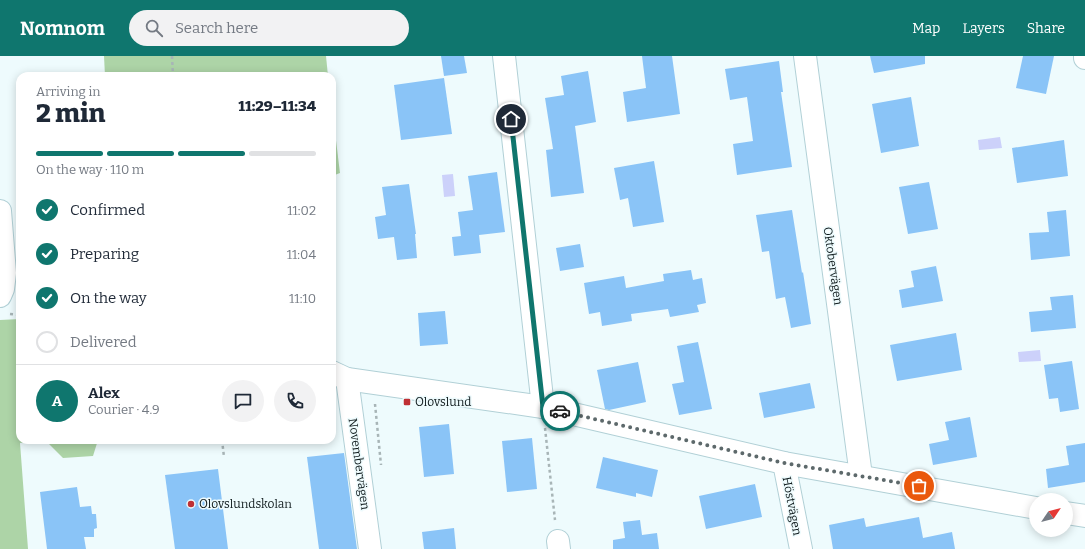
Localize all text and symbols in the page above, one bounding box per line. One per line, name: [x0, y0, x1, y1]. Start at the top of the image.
search box: [129, 10, 409, 46]
text: Nomnom: [20, 17, 105, 40]
icon: search: [143, 17, 165, 39]
text: Search here: [175, 19, 258, 37]
text: Map: [912, 20, 940, 37]
text: Layers: [962, 20, 1005, 37]
text: Share: [1027, 20, 1065, 37]
text: Arriving in: [36, 84, 101, 99]
text: 11:29–11:34: [238, 97, 316, 115]
text: 2 min: [36, 98, 106, 129]
pin: [494, 102, 528, 136]
icon: home: [500, 108, 522, 130]
text: On the way · 110 m: [36, 162, 144, 177]
icon: check: [36, 199, 58, 221]
text: Confirmed: [70, 201, 145, 219]
text: 11:02: [287, 203, 316, 218]
street label: Oktobervägen: [821, 226, 845, 306]
icon: check: [36, 243, 58, 265]
text: Preparing: [70, 245, 139, 263]
text: 11:04: [287, 247, 316, 262]
icon: check: [36, 287, 58, 309]
text: On the way: [70, 289, 147, 307]
text: 11:10: [289, 291, 316, 306]
text: Delivered: [70, 333, 137, 351]
button: chat: [222, 380, 264, 422]
button: phone: [274, 380, 316, 422]
text: Alex: [88, 384, 120, 402]
courier: [540, 391, 580, 431]
text: A: [52, 392, 62, 410]
place label: Olovslund: [415, 395, 471, 409]
marker: Olovslund: [402, 397, 412, 407]
icon: car: [549, 400, 571, 422]
text: Courier · 4.9: [88, 402, 160, 417]
street label: Novembervägen: [346, 417, 372, 511]
pin: [902, 469, 936, 503]
street label: Höstvägen: [779, 475, 805, 537]
icon: bag: [908, 475, 930, 497]
north arrow: [1029, 493, 1073, 537]
map controls: [1029, 493, 1073, 537]
place label: Olovslundskolan: [199, 497, 292, 511]
marker: Olovslundskolan: [186, 499, 196, 509]

